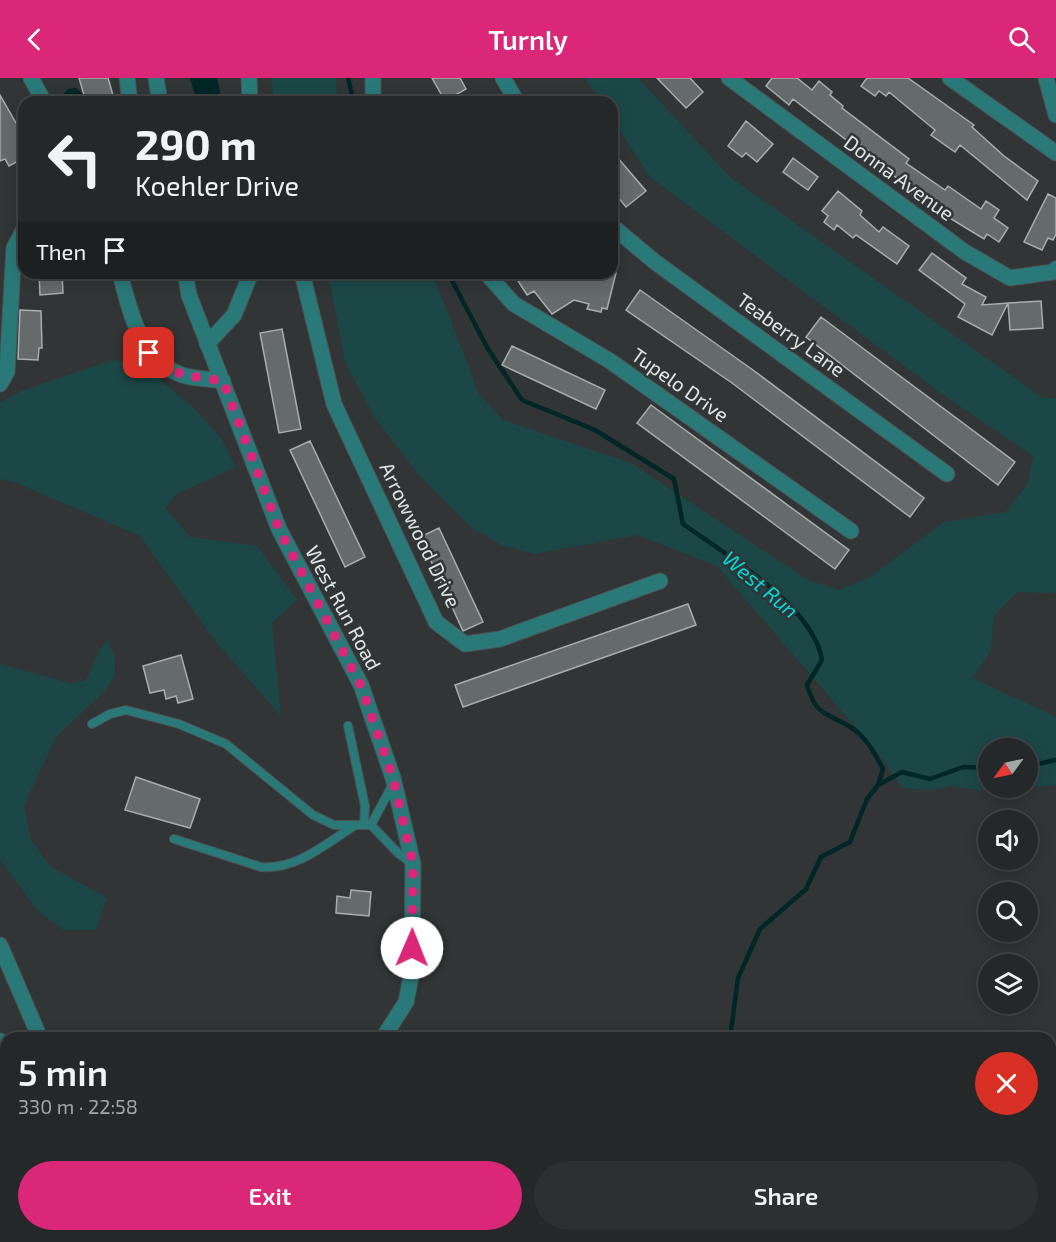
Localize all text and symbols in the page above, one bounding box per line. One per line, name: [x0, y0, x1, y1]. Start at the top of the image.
icon: back: [18, 23, 51, 56]
text: Turnly: [488, 23, 568, 55]
icon: search: [1005, 23, 1038, 56]
text: 290 m: [135, 118, 257, 168]
icon: left: [36, 120, 114, 198]
street label: Donna Avenue: [840, 129, 959, 225]
text: Koehler Drive: [135, 169, 299, 201]
icon: arrive: [98, 234, 131, 267]
text: Then: [36, 238, 86, 264]
street label: Teaberry Lane: [733, 287, 850, 381]
pin: [123, 327, 174, 378]
icon: arrive: [132, 336, 165, 369]
street label: Tupelo Drive: [627, 342, 734, 426]
street label: Arrowwood Drive: [375, 458, 466, 611]
street label: West Run Road: [301, 541, 387, 674]
water label: West Run: [718, 545, 804, 623]
north arrow: [978, 738, 1038, 798]
map controls: [978, 738, 1038, 1014]
button: sound: [978, 810, 1038, 870]
button: search: [978, 882, 1038, 942]
position arrow: [380, 916, 444, 980]
button: layers: [978, 954, 1038, 1014]
text: 5 min: [18, 1050, 108, 1093]
button: close: [975, 1052, 1038, 1115]
text: 330 m · 22:58: [18, 1094, 138, 1118]
button: Exit: [18, 1161, 522, 1230]
button: Share: [534, 1161, 1038, 1230]

